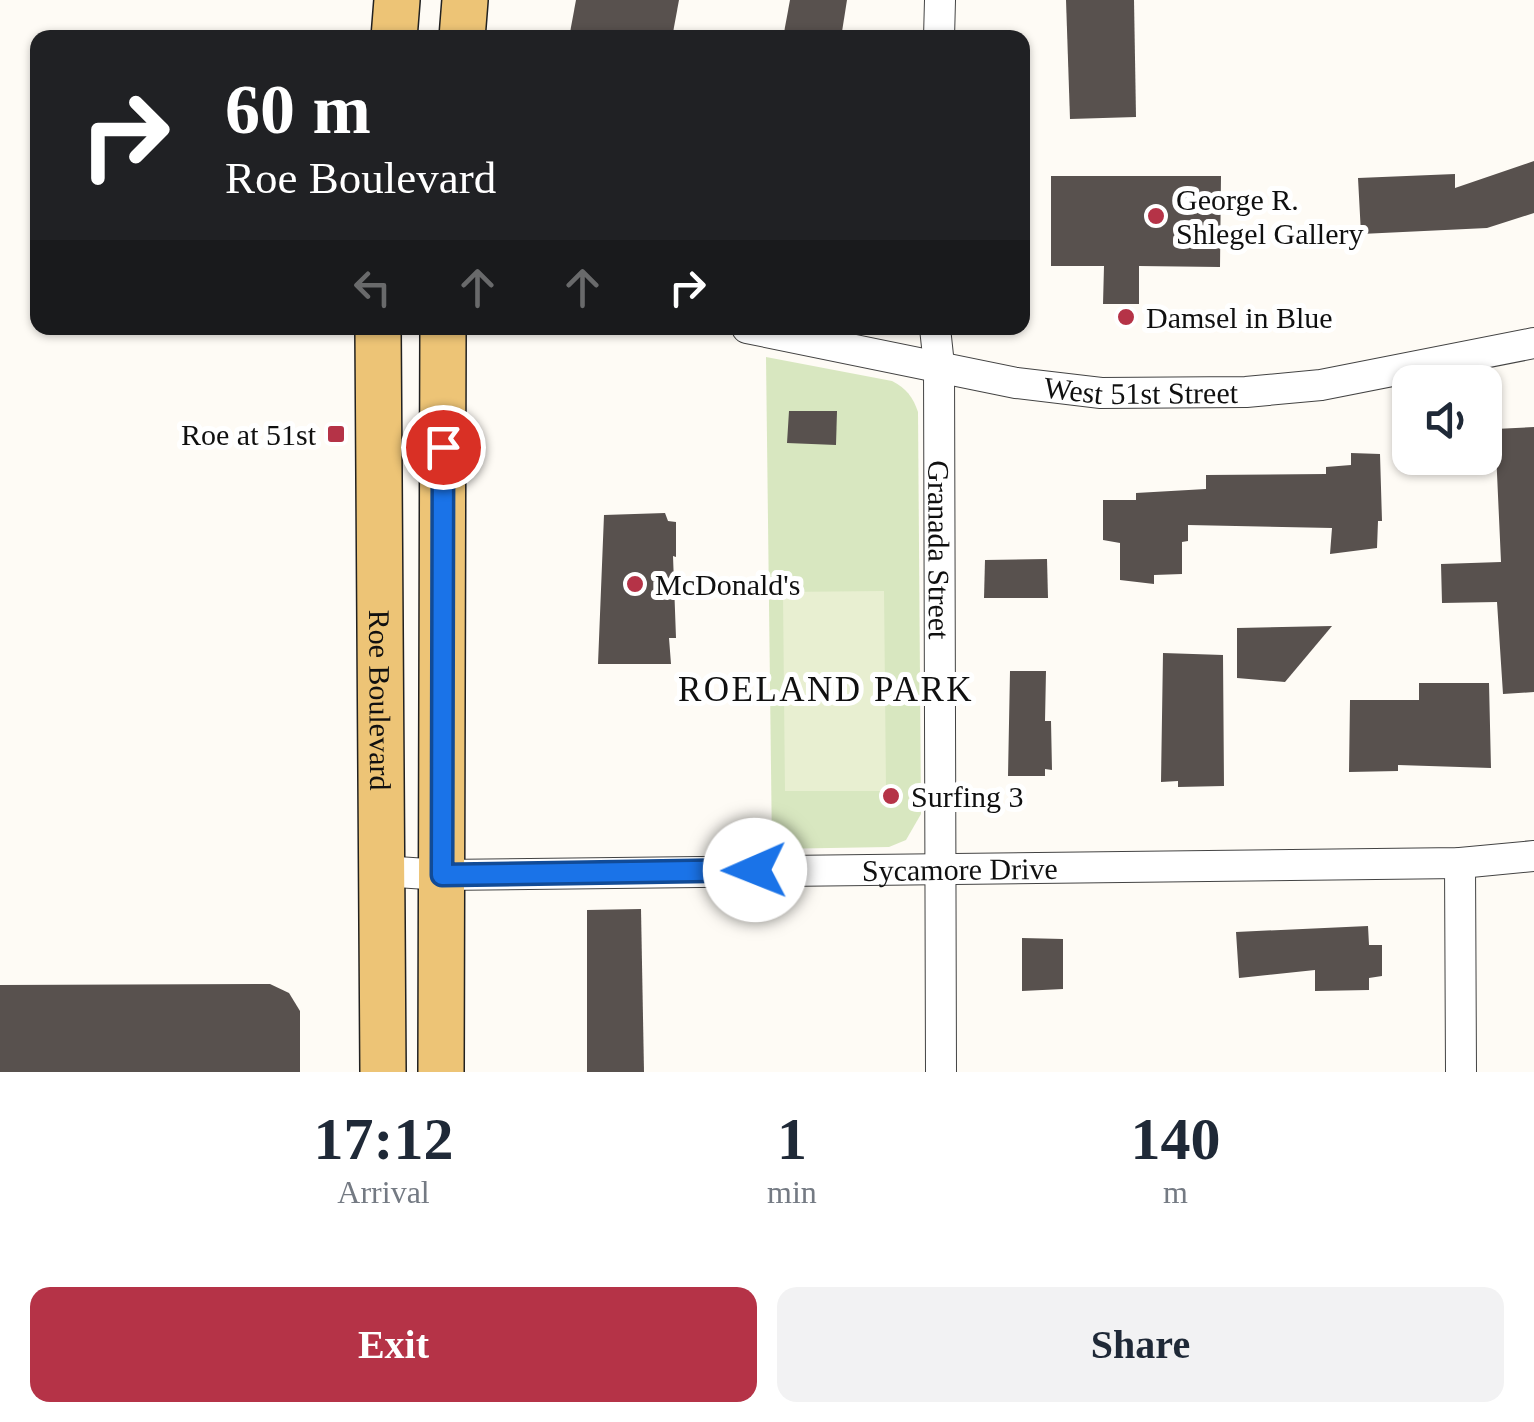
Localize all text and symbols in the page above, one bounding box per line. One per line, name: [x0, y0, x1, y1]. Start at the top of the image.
icon: right: [60, 70, 190, 200]
text: 60 m: [225, 71, 371, 148]
text: Roe Boulevard: [225, 153, 496, 203]
place label: George R. Shlegel Gallery: [1176, 183, 1363, 250]
marker: George R. Shlegel Gallery: [1145, 205, 1167, 227]
icon: left: [345, 260, 400, 315]
icon: ahead: [450, 260, 505, 315]
icon: ahead: [555, 260, 610, 315]
icon: right: [660, 260, 715, 315]
place label: Damsel in Blue: [1146, 301, 1333, 334]
marker: Damsel in Blue: [1115, 306, 1137, 328]
map controls: [1392, 365, 1502, 475]
button: sound: [1392, 365, 1502, 475]
street label: West 51st Street: [1042, 370, 1239, 410]
pin: [401, 405, 486, 490]
place label: Roe at 51st: [181, 418, 317, 451]
icon: arrive: [416, 420, 471, 475]
marker: Roe at 51st: [325, 423, 347, 445]
street label: Granada Street: [923, 460, 956, 640]
place label: McDonald's: [655, 568, 800, 601]
marker: McDonald's: [624, 573, 646, 595]
street label: Roe Boulevard: [363, 609, 398, 791]
district label: ROELAND PARK: [678, 670, 974, 709]
place label: Surfing 3: [911, 780, 1024, 813]
marker: Surfing 3: [880, 785, 902, 807]
position arrow: [703, 818, 807, 922]
street label: Sycamore Drive: [862, 851, 1058, 887]
text: 17:12: [314, 1106, 454, 1172]
text: 1: [777, 1106, 807, 1172]
text: 140: [1130, 1106, 1220, 1172]
text: Arrival: [337, 1174, 430, 1210]
text: min: [767, 1174, 817, 1210]
text: m: [1163, 1174, 1188, 1210]
button: Exit: [30, 1287, 757, 1402]
button: Share: [777, 1287, 1504, 1402]

